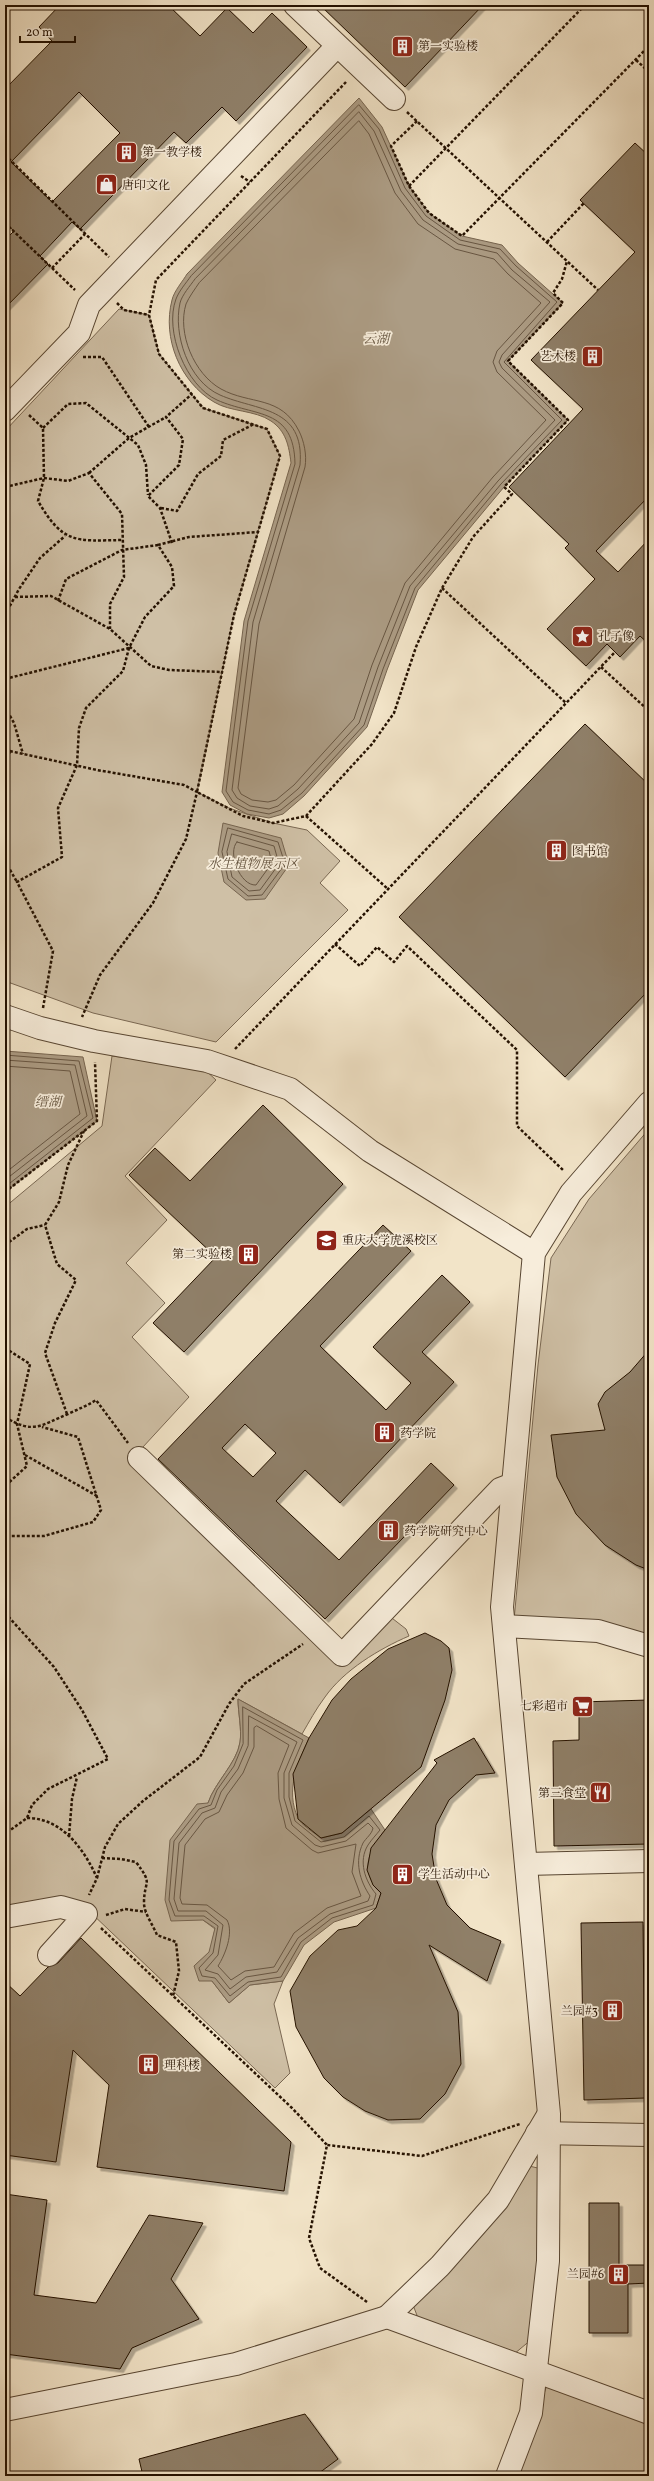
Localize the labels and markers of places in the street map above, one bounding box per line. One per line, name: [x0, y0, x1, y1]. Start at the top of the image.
building icon: 第一实验楼: [390, 33, 416, 59]
place label: 第一实验楼: [418, 39, 478, 55]
building icon: 第一教学楼: [114, 139, 140, 165]
place label: 第一教学楼: [142, 145, 202, 161]
shop icon: 唐印文化: [93, 172, 119, 198]
place label: 唐印文化: [122, 178, 170, 194]
building icon: 艺术楼: [579, 343, 605, 369]
place label: 艺术楼: [540, 349, 576, 365]
place icon: 孔子像: [570, 623, 596, 649]
place label: 孔子像: [598, 629, 634, 645]
building icon: 图书馆: [543, 838, 569, 864]
place label: 图书馆: [572, 844, 608, 860]
school or university icon: 重庆大学虎溪校区: [314, 1227, 340, 1253]
place label: 重庆大学虎溪校区: [342, 1233, 438, 1249]
building icon: 第二实验楼: [235, 1241, 261, 1267]
place label: 第二实验楼: [172, 1247, 232, 1263]
building icon: 药学院: [372, 1420, 398, 1446]
place label: 药学院: [400, 1426, 436, 1442]
building icon: 药学院研究中心: [375, 1518, 401, 1544]
place label: 药学院研究中心: [404, 1524, 488, 1540]
supermarket icon: 七彩超市: [570, 1693, 596, 1719]
place label: 七彩超市: [520, 1699, 568, 1715]
restaurant icon: 第三食堂: [588, 1780, 614, 1806]
place label: 第三食堂: [538, 1786, 586, 1802]
building icon: 学生活动中心: [389, 1861, 415, 1887]
place label: 学生活动中心: [418, 1867, 490, 1883]
building icon: 兰园#3: [600, 1998, 626, 2024]
place label: 兰园#3: [561, 2004, 598, 2020]
building icon: 理科楼: [136, 2052, 162, 2078]
place label: 理科楼: [164, 2058, 200, 2074]
building icon: 兰园#6: [606, 2261, 632, 2287]
place label: 兰园#6: [567, 2267, 604, 2283]

